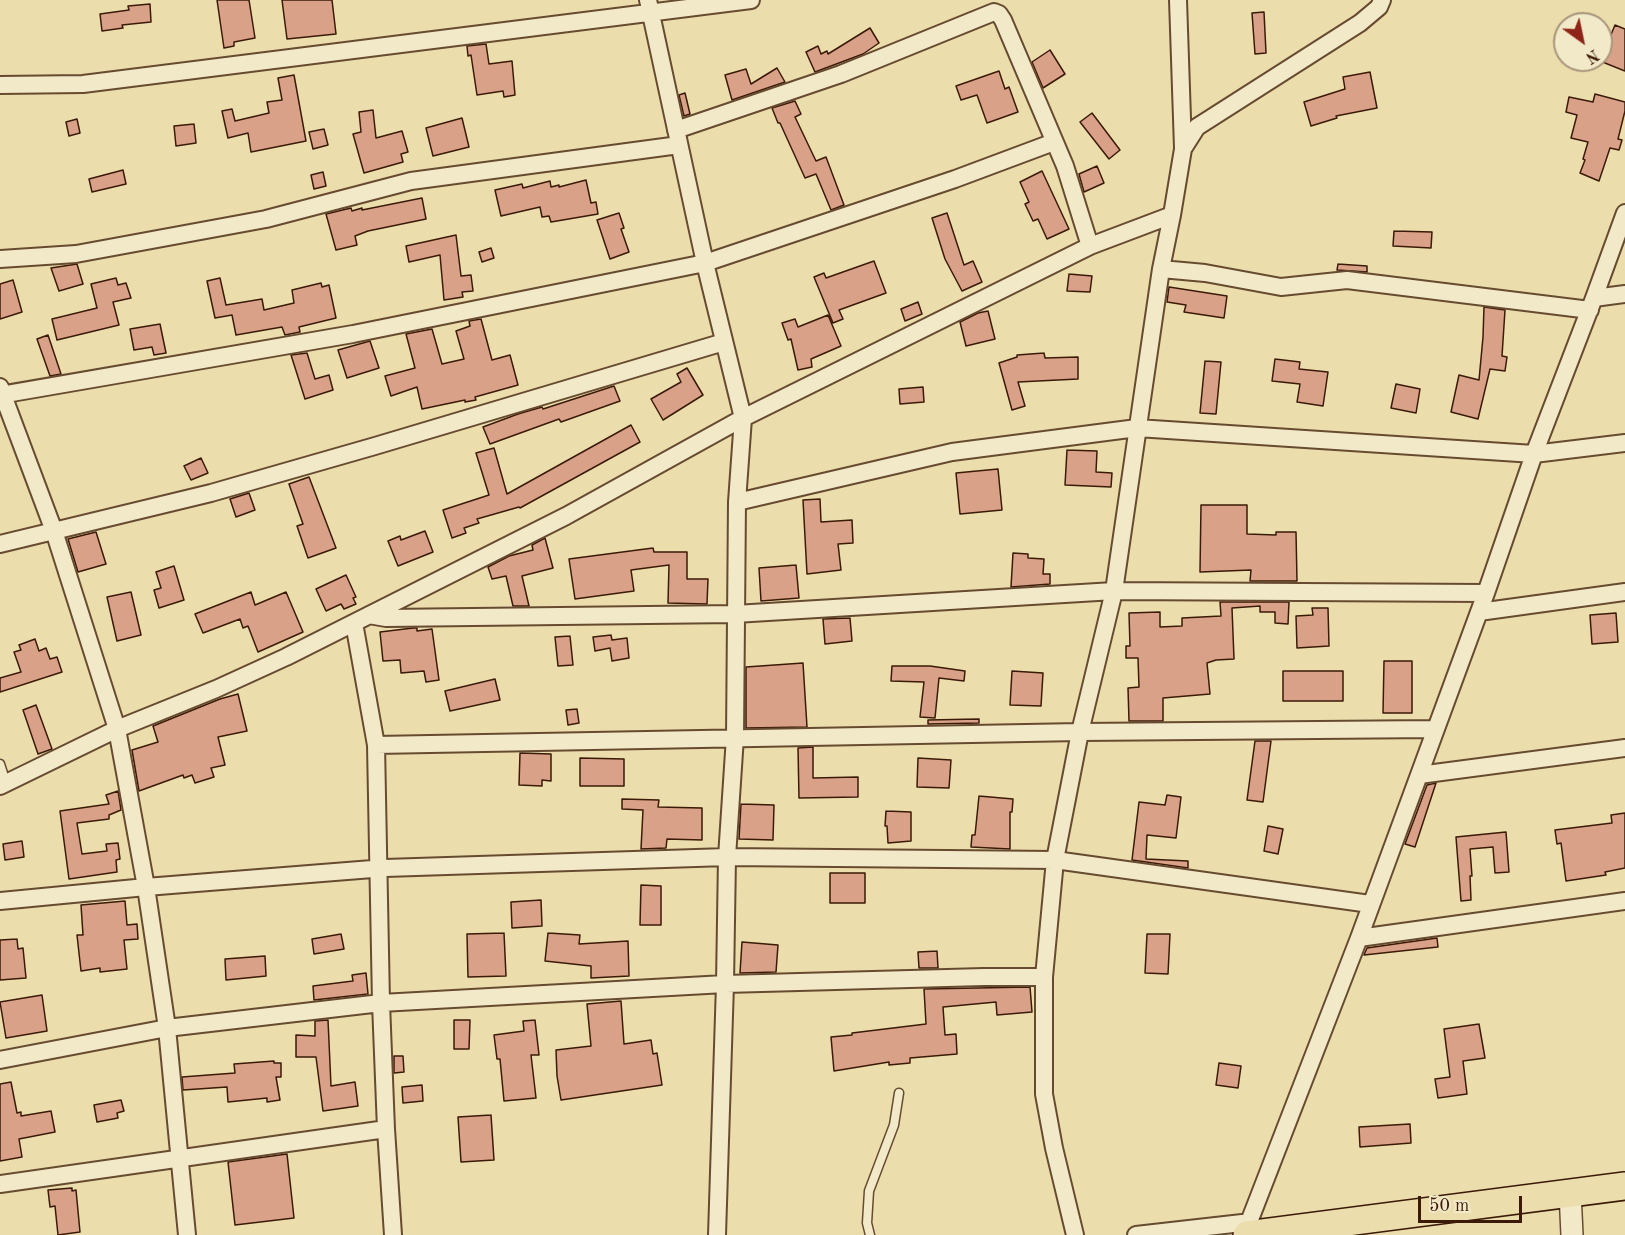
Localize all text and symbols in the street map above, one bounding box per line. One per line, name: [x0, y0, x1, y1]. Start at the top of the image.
north arrow: [1553, 12, 1613, 72]
text: N: [1582, 45, 1601, 65]
scale bar: [1421, 1184, 1524, 1222]
text: 50 m: [1429, 1197, 1469, 1215]

